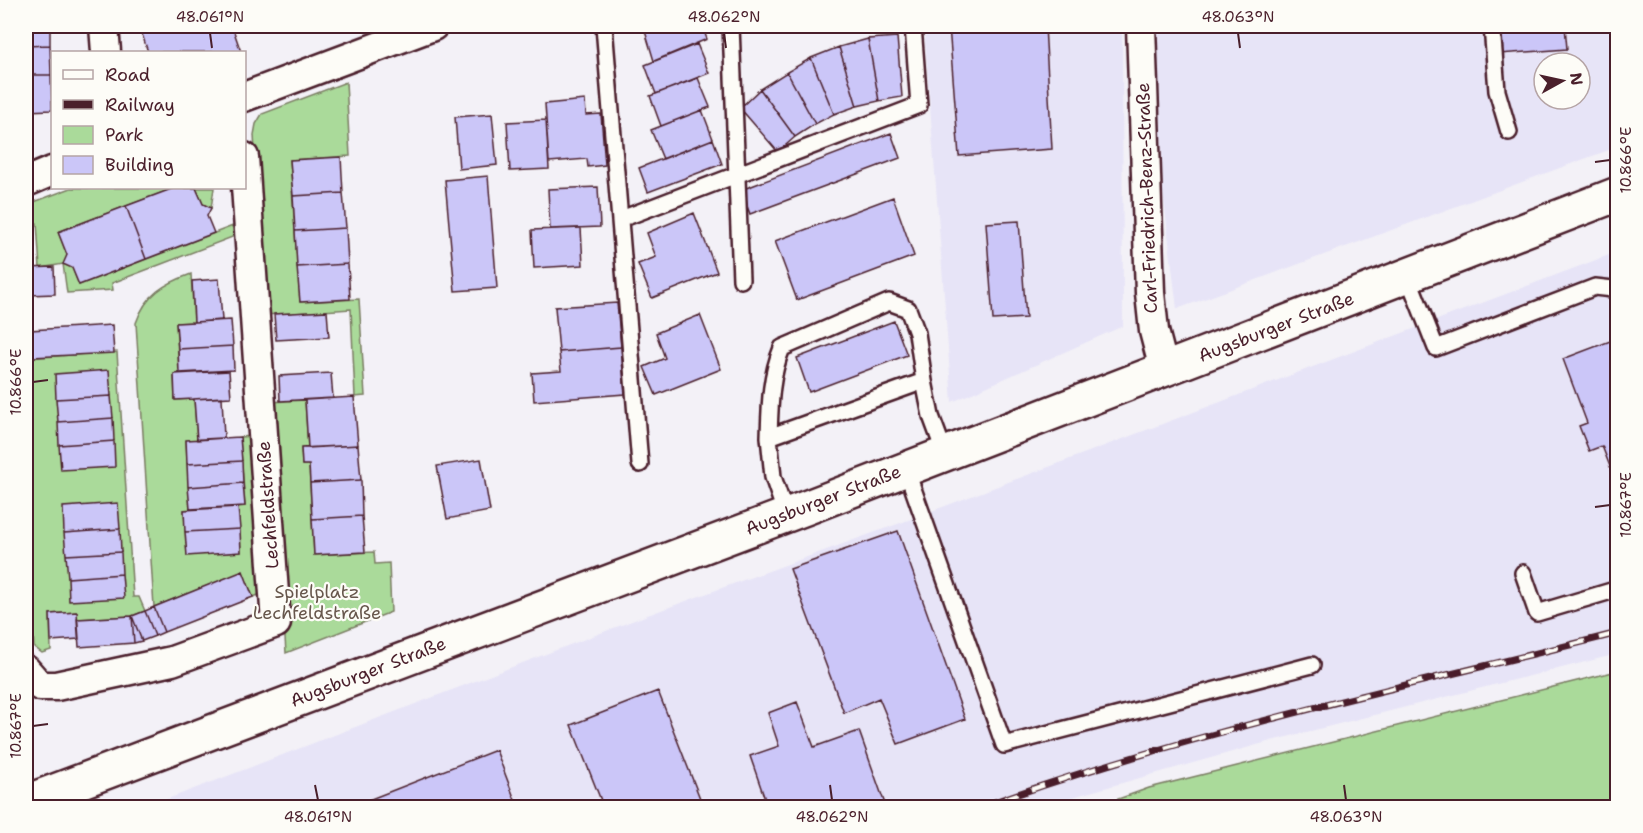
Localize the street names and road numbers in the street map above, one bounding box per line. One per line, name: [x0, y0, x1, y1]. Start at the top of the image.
street label: Carl-Friedrich-Benz-Straße: [1131, 82, 1163, 314]
street label: Augsburger Straße: [1195, 286, 1357, 368]
street label: Lechfeldstraße: [252, 440, 284, 570]
street label: Augsburger Straße: [742, 459, 904, 541]
street label: Augsburger Straße: [287, 631, 449, 713]

